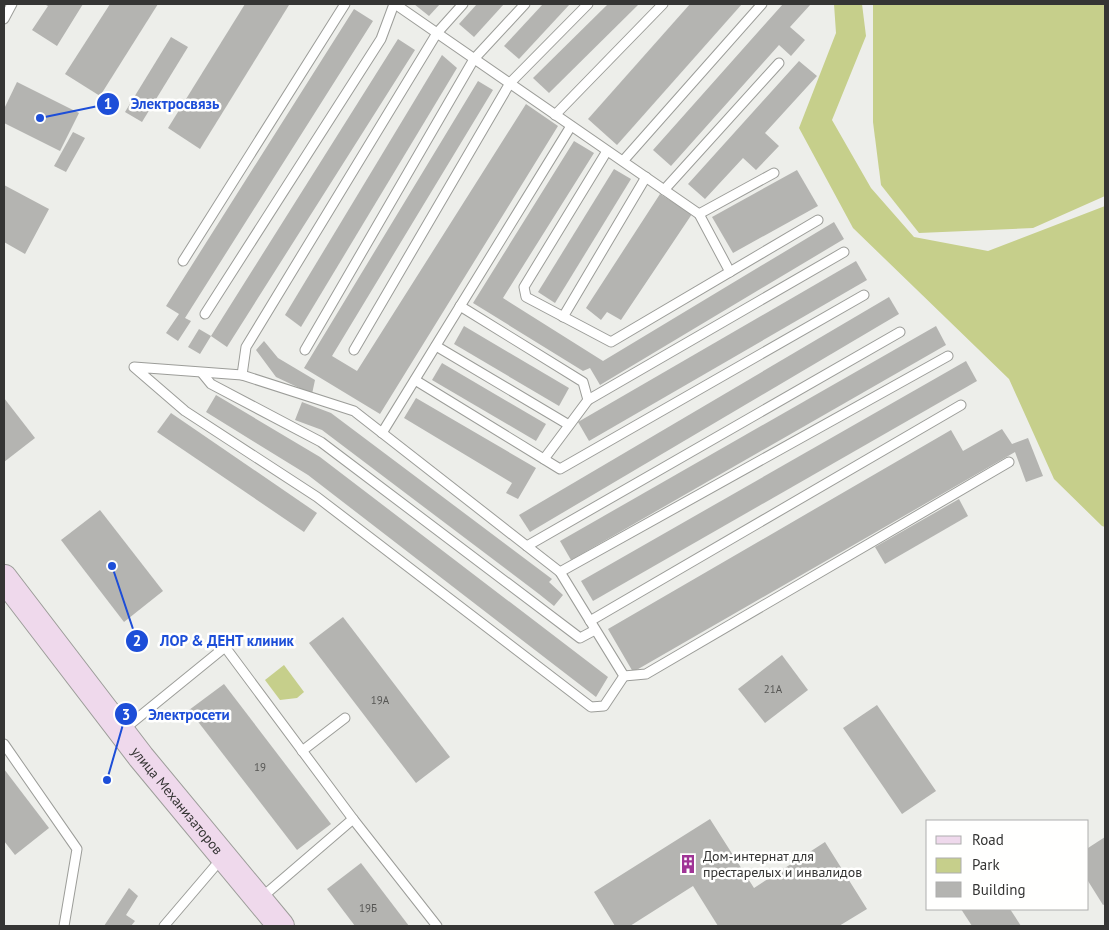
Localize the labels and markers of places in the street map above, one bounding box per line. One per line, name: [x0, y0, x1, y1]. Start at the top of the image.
callout: Электросвязь: [96, 89, 229, 119]
callout: ЛОР & ДЕНТ клиник: [125, 626, 305, 656]
callout: Электросети: [114, 699, 240, 729]
place label: Дом-интернат для престарелых и инвалидов: [703, 847, 862, 881]
building icon: Дом-интернат для престарелых и инвалидов: [677, 853, 699, 875]

